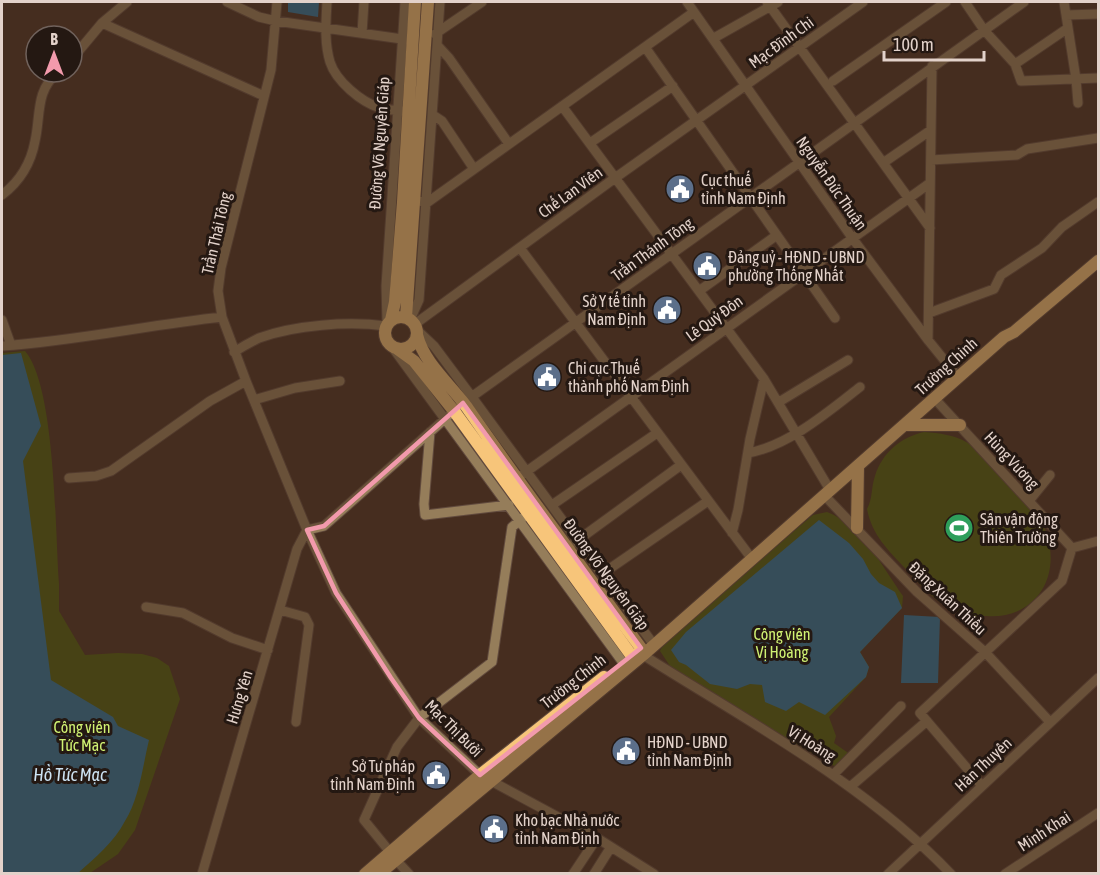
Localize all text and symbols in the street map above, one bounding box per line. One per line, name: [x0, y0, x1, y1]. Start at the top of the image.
street label: Mạc Đĩnh Chi: [745, 13, 817, 71]
north arrow: [24, 24, 84, 84]
scale bar: [884, 24, 984, 62]
text: B: [50, 30, 58, 48]
text: 100 m: [893, 34, 934, 55]
street label: Đường Võ Nguyên Giáp: [365, 76, 394, 210]
street label: Nguyễn Đức Thuận: [792, 133, 871, 234]
street label: Chế Lan Viên: [534, 162, 605, 221]
place label: Cục thuế tỉnh Nam Định: [701, 170, 786, 207]
public building icon: Cục thuế tỉnh Nam Định: [664, 173, 696, 205]
street label: Trần Thái Tông: [197, 190, 235, 276]
street label: Trần Thánh Tông: [607, 213, 697, 285]
place label: Đảng uỷ - HĐND - UBND phường Thống Nhất: [728, 248, 864, 285]
public building icon: Đảng uỷ - HĐND - UBND phường Thống Nhất: [691, 250, 723, 282]
place label: Sở Y tế tỉnh Nam Định: [583, 291, 646, 328]
street label: Lê Quý Đôn: [682, 291, 746, 345]
public building icon: Sở Y tế tỉnh Nam Định: [651, 294, 683, 326]
street label: Trường Chinh: [911, 334, 981, 399]
place label: Chi cục Thuế thành phố Nam Định: [568, 358, 689, 396]
public building icon: Chi cục Thuế thành phố Nam Định: [531, 361, 563, 393]
street label: Hùng Vương: [980, 428, 1043, 493]
place label: Sân vận động Thiên Trường: [980, 510, 1058, 547]
sports icon: Sân vận động Thiên Trường: [943, 512, 975, 544]
street label: Đường Võ Nguyên Giáp: [560, 515, 653, 634]
street label: Đặng Xuân Thiều: [905, 557, 991, 639]
park label: Công viên Vị Hoàng: [754, 625, 810, 662]
street label: Trường Chinh: [537, 650, 610, 713]
street label: Hưng Yên: [222, 668, 257, 726]
street label: Mạc Thị Bưởi: [422, 696, 486, 760]
park label: Công viên Tức Mạc: [54, 718, 110, 754]
street label: Vị Hoàng: [784, 721, 839, 765]
place label: HĐND - UBND tỉnh Nam Định: [647, 733, 732, 769]
street label: Hàn Thuyên: [951, 733, 1016, 795]
public building icon: HĐND - UBND tỉnh Nam Định: [610, 735, 642, 767]
place label: Sở Tư pháp tỉnh Nam Định: [330, 757, 415, 793]
public building icon: Sở Tư pháp tỉnh Nam Định: [420, 759, 452, 791]
water label: Hồ Tức Mạc: [33, 764, 107, 785]
street label: Minh Khai: [1014, 807, 1074, 855]
place label: Kho bạc Nhà nước tỉnh Nam Định: [515, 811, 619, 847]
public building icon: Kho bạc Nhà nước tỉnh Nam Định: [478, 813, 510, 845]

